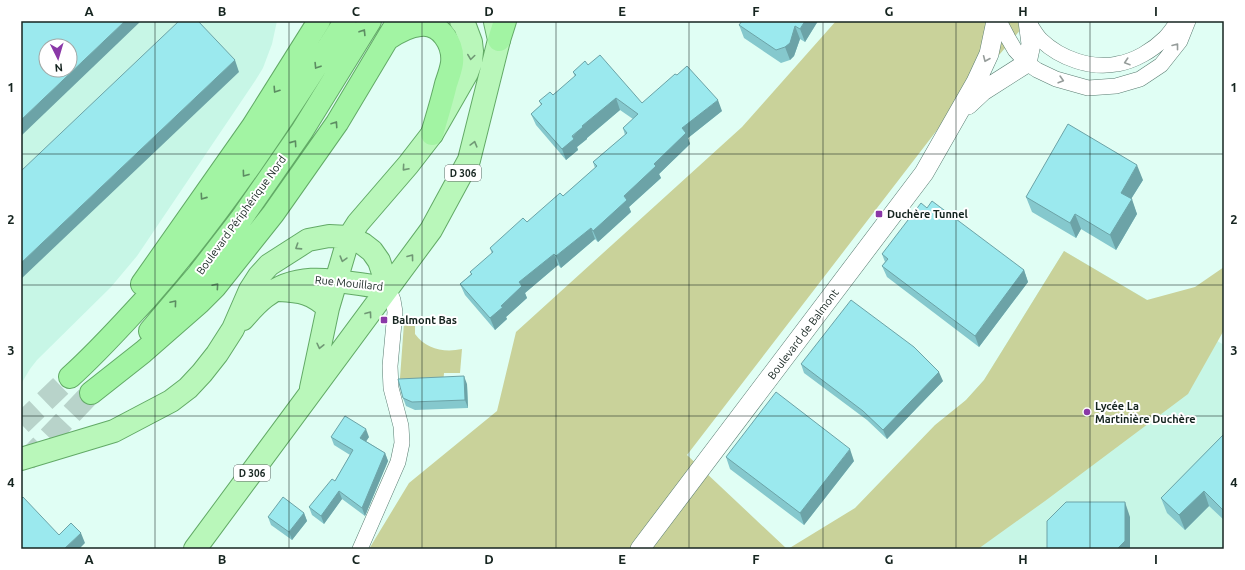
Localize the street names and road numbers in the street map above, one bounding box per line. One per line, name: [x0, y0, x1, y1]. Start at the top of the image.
street label: Boulevard Périphérique Nord: [194, 153, 288, 277]
road number: D 306: [445, 165, 481, 181]
street label: Rue Mouillard: [314, 273, 384, 293]
street label: Boulevard de Balmont: [765, 286, 841, 381]
road number: D 306: [234, 465, 270, 481]

